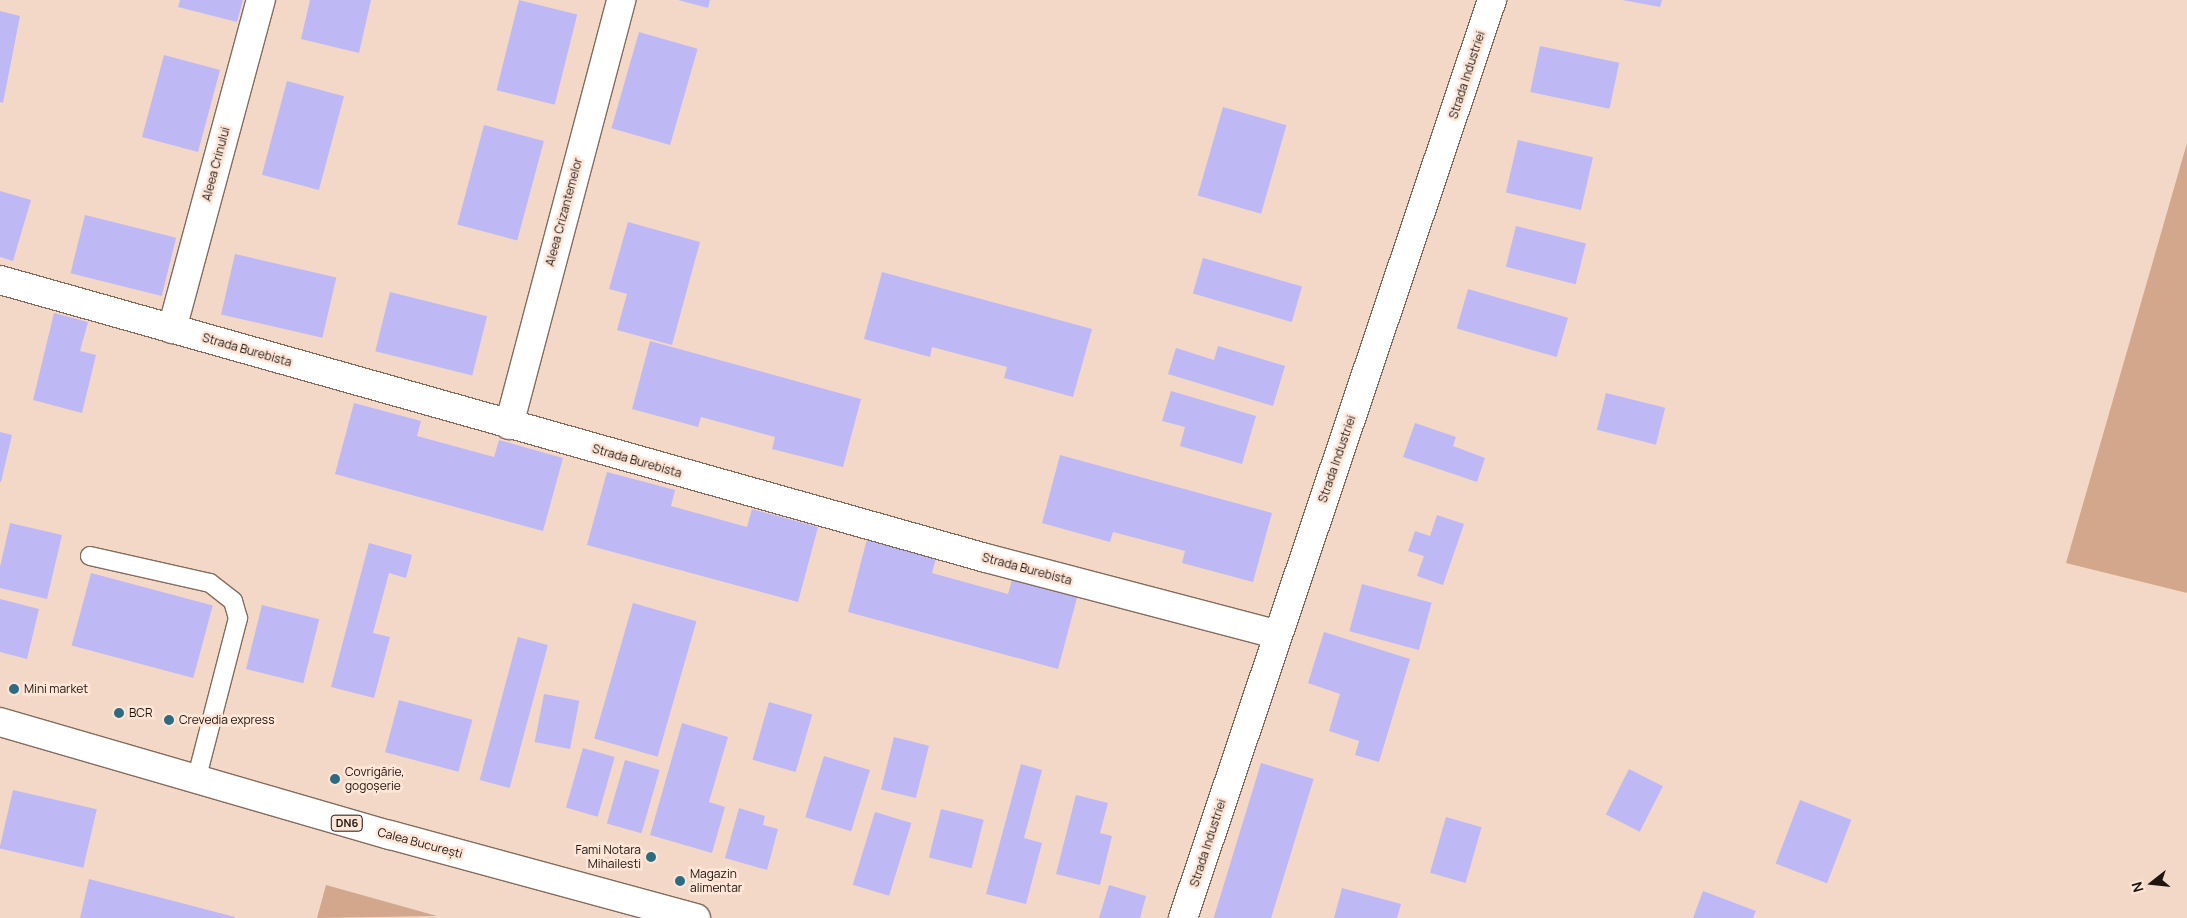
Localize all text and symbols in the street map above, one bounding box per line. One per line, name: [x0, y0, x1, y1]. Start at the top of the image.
street label: Strada Industriei: [1446, 29, 1488, 121]
street label: Aleea Crinului: [199, 125, 233, 203]
street label: Aleea Crizantemelor: [543, 156, 585, 268]
street label: Strada Burebista: [201, 330, 293, 370]
street label: Strada Industriei: [1315, 413, 1359, 505]
street label: Strada Burebista: [591, 441, 683, 481]
street label: Strada Burebista: [980, 550, 1074, 588]
place label: Mini market: [24, 682, 88, 696]
marker: Mini market: [8, 683, 20, 695]
place label: BCR: [129, 706, 153, 720]
marker: BCR: [113, 707, 125, 719]
place label: Crevedia express: [179, 713, 274, 727]
marker: Crevedia express: [163, 714, 175, 726]
place label: Covrigărie, gogoșerie: [345, 765, 405, 793]
marker: Covrigărie, gogoșerie: [329, 773, 341, 785]
street label: Strada Industriei: [1187, 797, 1229, 889]
road number: DN6: [331, 814, 363, 831]
street label: Calea București: [376, 825, 464, 861]
place label: Fami Notara Mihailesti: [576, 843, 641, 871]
marker: Fami Notara Mihailesti: [645, 851, 657, 863]
north arrow: [2127, 858, 2177, 908]
place label: Magazin alimentar: [690, 867, 742, 895]
marker: Magazin alimentar: [674, 875, 686, 887]
text: N: [2127, 880, 2148, 895]

